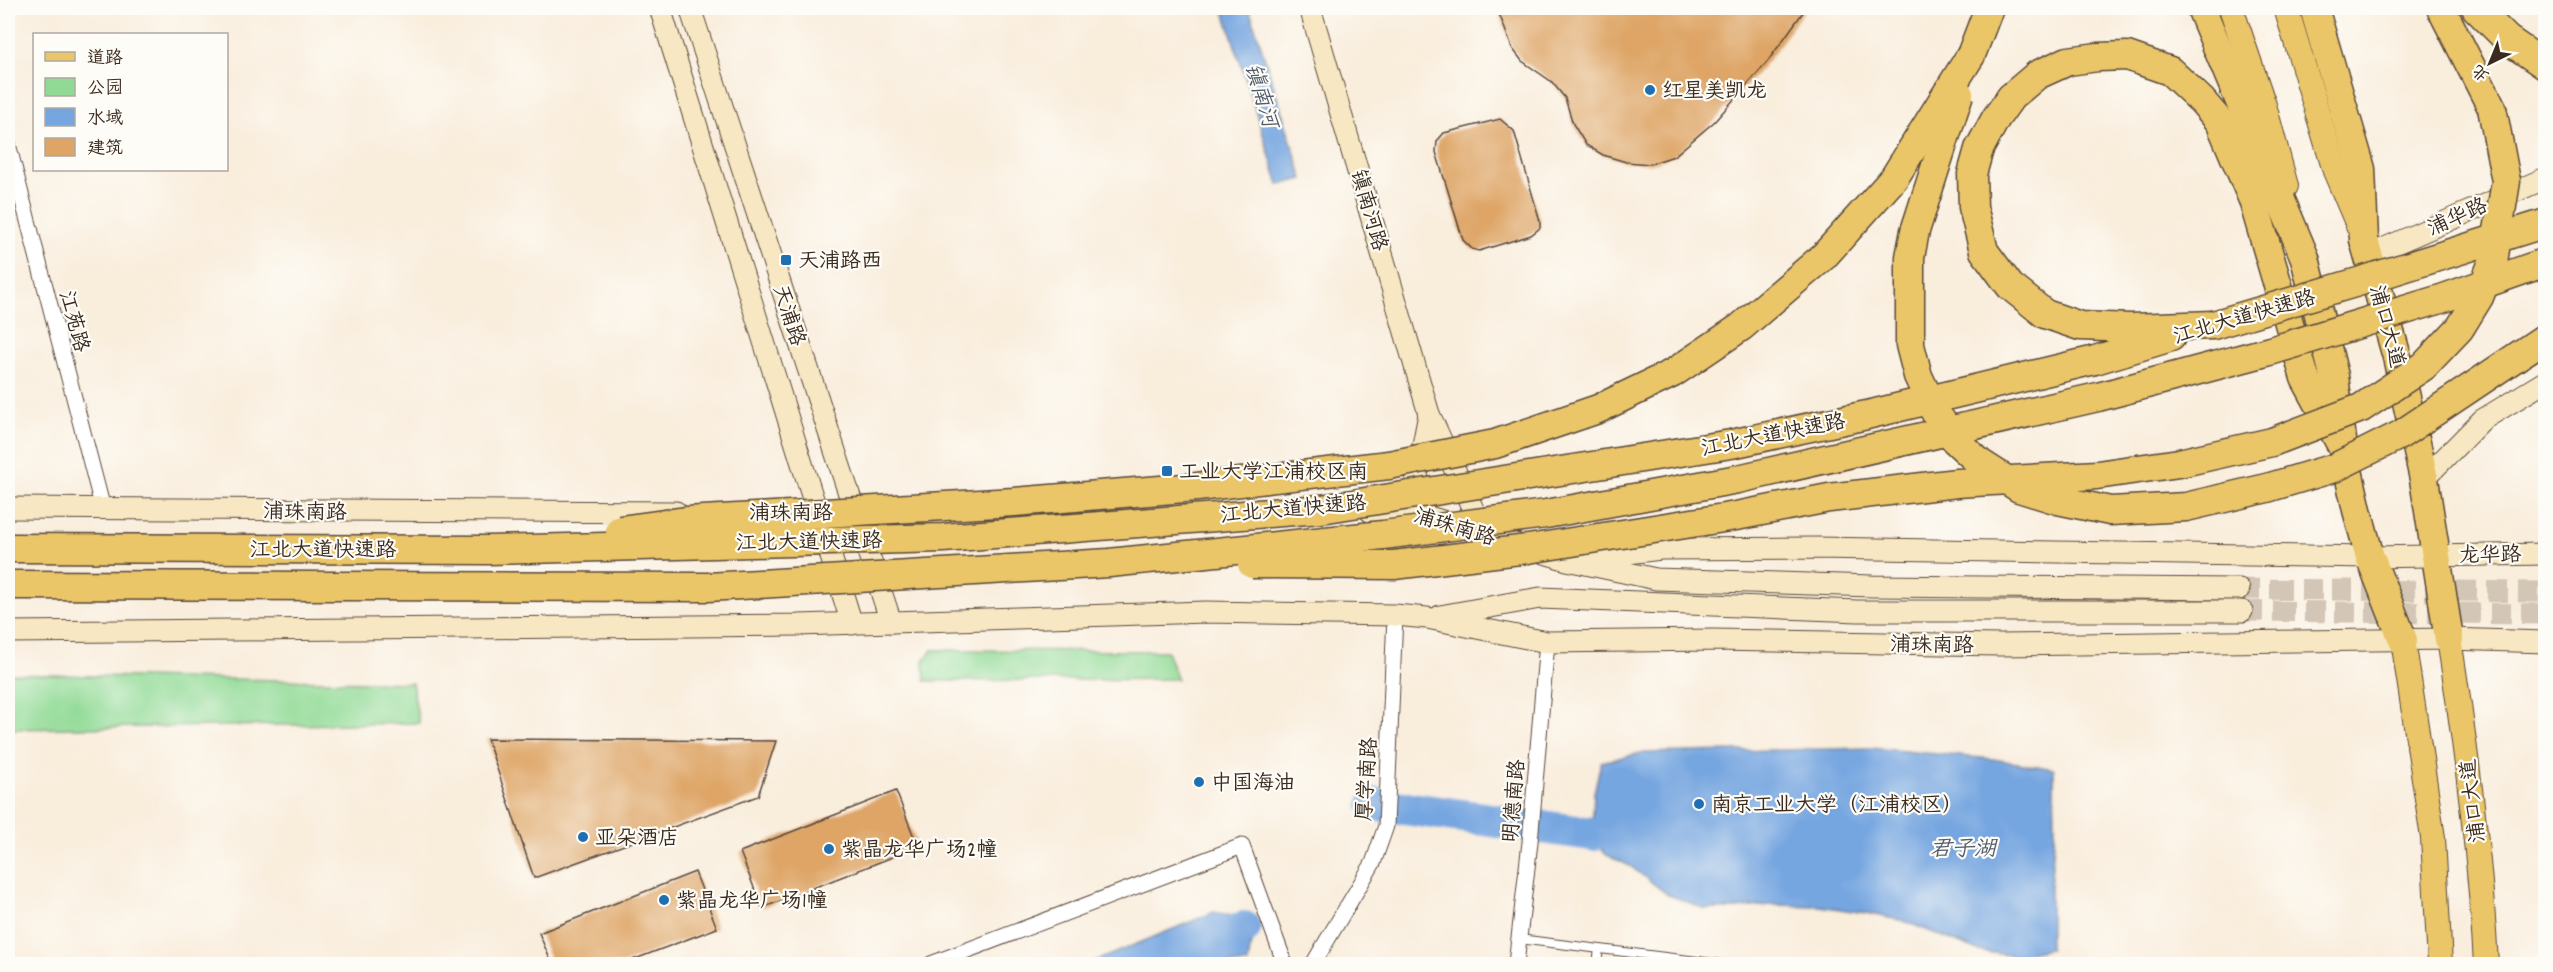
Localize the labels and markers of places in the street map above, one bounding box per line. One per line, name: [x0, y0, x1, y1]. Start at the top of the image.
place label: 红星美凯龙: [1662, 78, 1767, 108]
marker: 红星美凯龙: [1643, 83, 1657, 97]
place label: 天浦路西: [798, 248, 882, 278]
marker: 天浦路西: [779, 253, 793, 267]
place label: 工业大学江浦校区南: [1179, 459, 1368, 489]
marker: 工业大学江浦校区南: [1160, 464, 1174, 478]
place label: 中国海油: [1211, 770, 1295, 800]
marker: 中国海油: [1192, 775, 1206, 789]
place label: 南京工业大学（江浦校区）: [1711, 792, 1963, 822]
marker: 南京工业大学（江浦校区）: [1692, 797, 1706, 811]
place label: 亚朵酒店: [595, 825, 679, 855]
marker: 亚朵酒店: [576, 830, 590, 844]
place label: 紫晶龙华广场2幢: [841, 837, 997, 867]
marker: 紫晶龙华广场2幢: [822, 842, 836, 856]
place label: 紫晶龙华广场1幢: [676, 888, 828, 918]
marker: 紫晶龙华广场1幢: [657, 893, 671, 907]

